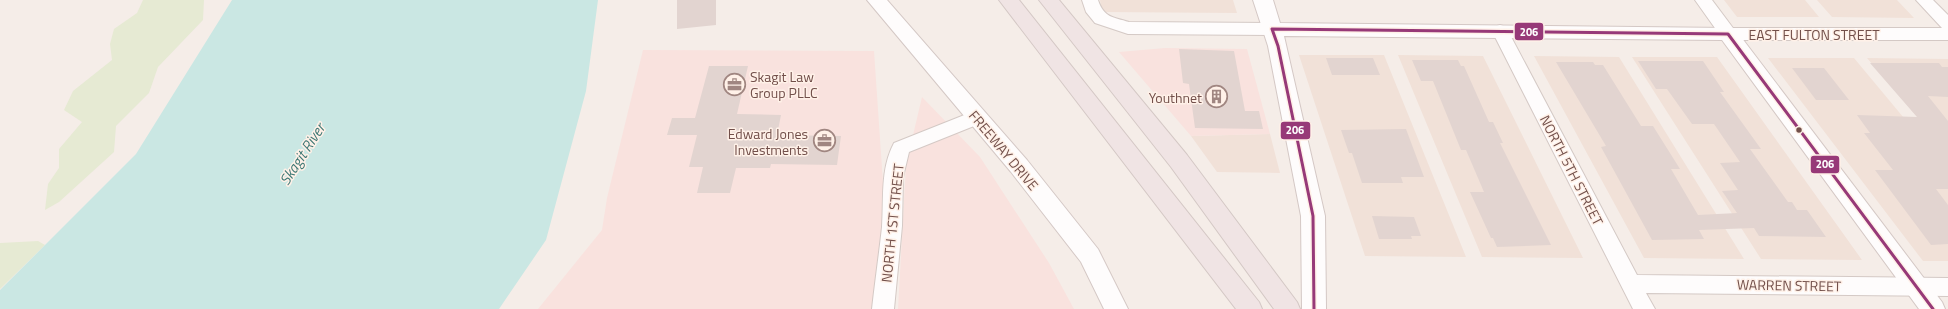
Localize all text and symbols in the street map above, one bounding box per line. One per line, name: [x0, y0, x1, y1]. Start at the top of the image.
line badge: 206: [1514, 22, 1544, 41]
text: 206: [1520, 24, 1538, 40]
street label: EAST FULTON STREET: [1748, 24, 1880, 45]
place label: Skagit Law Group PLLC: [750, 66, 818, 103]
office icon: Skagit Law Group PLLC: [722, 71, 748, 97]
building icon: Youthnet: [1204, 84, 1230, 110]
place label: Youthnet: [1149, 87, 1202, 108]
street label: FREEWAY DRIVE: [964, 105, 1044, 195]
street label: NORTH 5TH STREET: [1535, 111, 1609, 229]
water label: Skagit River: [273, 117, 332, 189]
line badge: 206: [1280, 121, 1311, 140]
text: 206: [1286, 122, 1304, 138]
place label: Edward Jones Investments: [728, 123, 808, 160]
unlabelled marker: [1794, 125, 1804, 135]
office icon: Edward Jones Investments: [811, 128, 837, 154]
line badge: 206: [1810, 155, 1840, 174]
text: 206: [1816, 156, 1834, 172]
street label: NORTH 1ST STREET: [875, 162, 909, 283]
street label: WARREN STREET: [1737, 274, 1842, 296]

